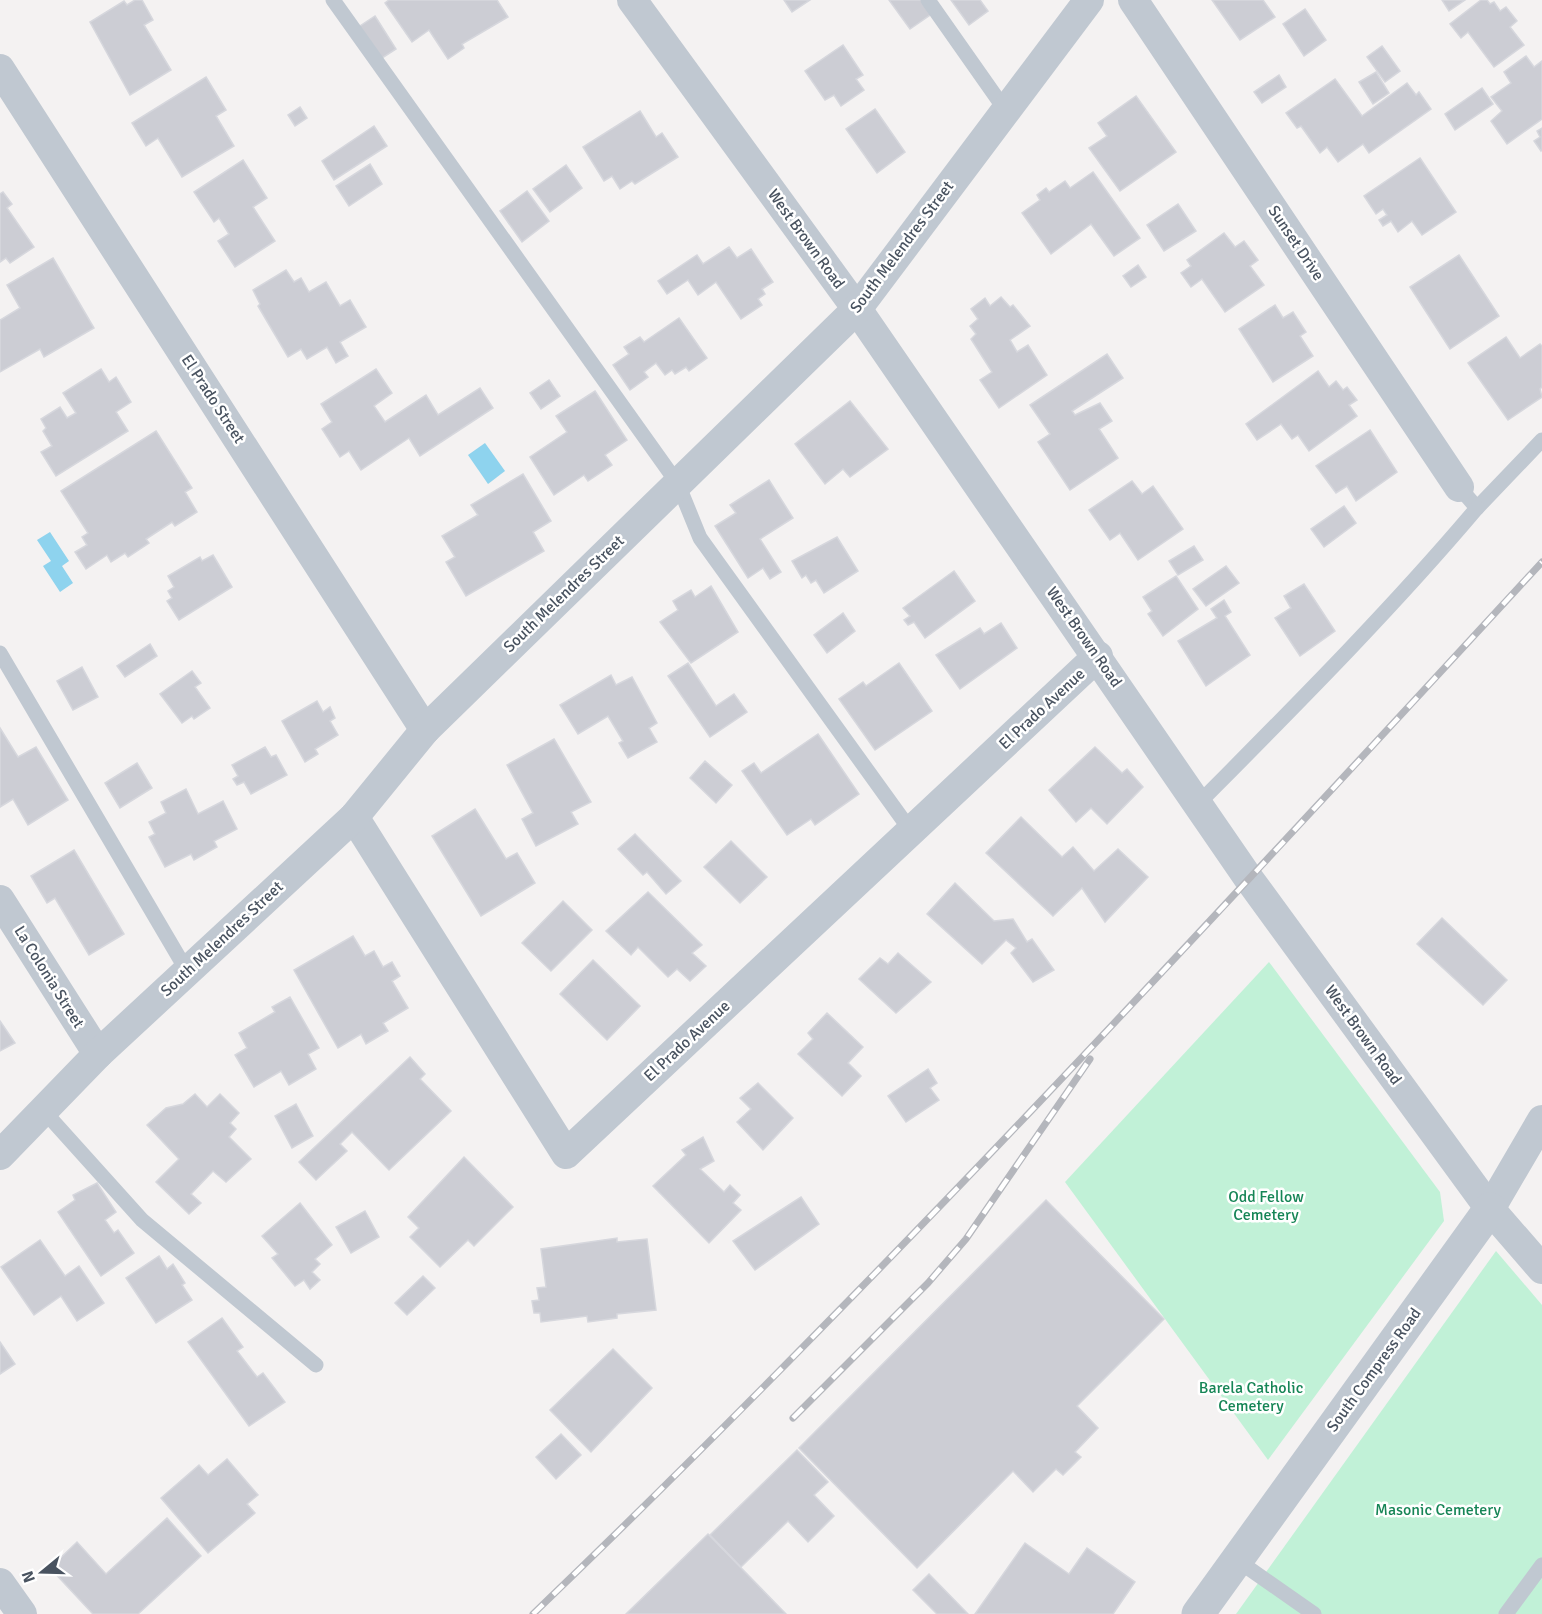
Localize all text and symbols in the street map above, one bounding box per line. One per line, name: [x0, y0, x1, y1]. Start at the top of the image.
street label: South Melendres Street: [846, 177, 958, 317]
street label: West Brown Road: [763, 185, 849, 293]
street label: Sunset Drive: [1264, 202, 1328, 284]
street label: El Prado Street: [177, 351, 249, 448]
street label: South Melendres Street: [499, 531, 629, 657]
street label: West Brown Road: [1042, 583, 1126, 691]
street label: El Prado Avenue: [995, 664, 1089, 754]
street label: South Melendres Street: [157, 877, 288, 1001]
street label: La Colonia Street: [10, 922, 89, 1032]
street label: West Brown Road: [1320, 981, 1406, 1089]
street label: El Prado Avenue: [640, 996, 734, 1086]
park label: Odd Fellow Cemetery: [1228, 1187, 1304, 1225]
street label: South Compress Road: [1322, 1304, 1426, 1436]
park label: Barela Catholic Cemetery: [1199, 1378, 1303, 1416]
park label: Masonic Cemetery: [1375, 1500, 1502, 1520]
north arrow: [12, 1542, 72, 1602]
text: N: [17, 1568, 40, 1585]

